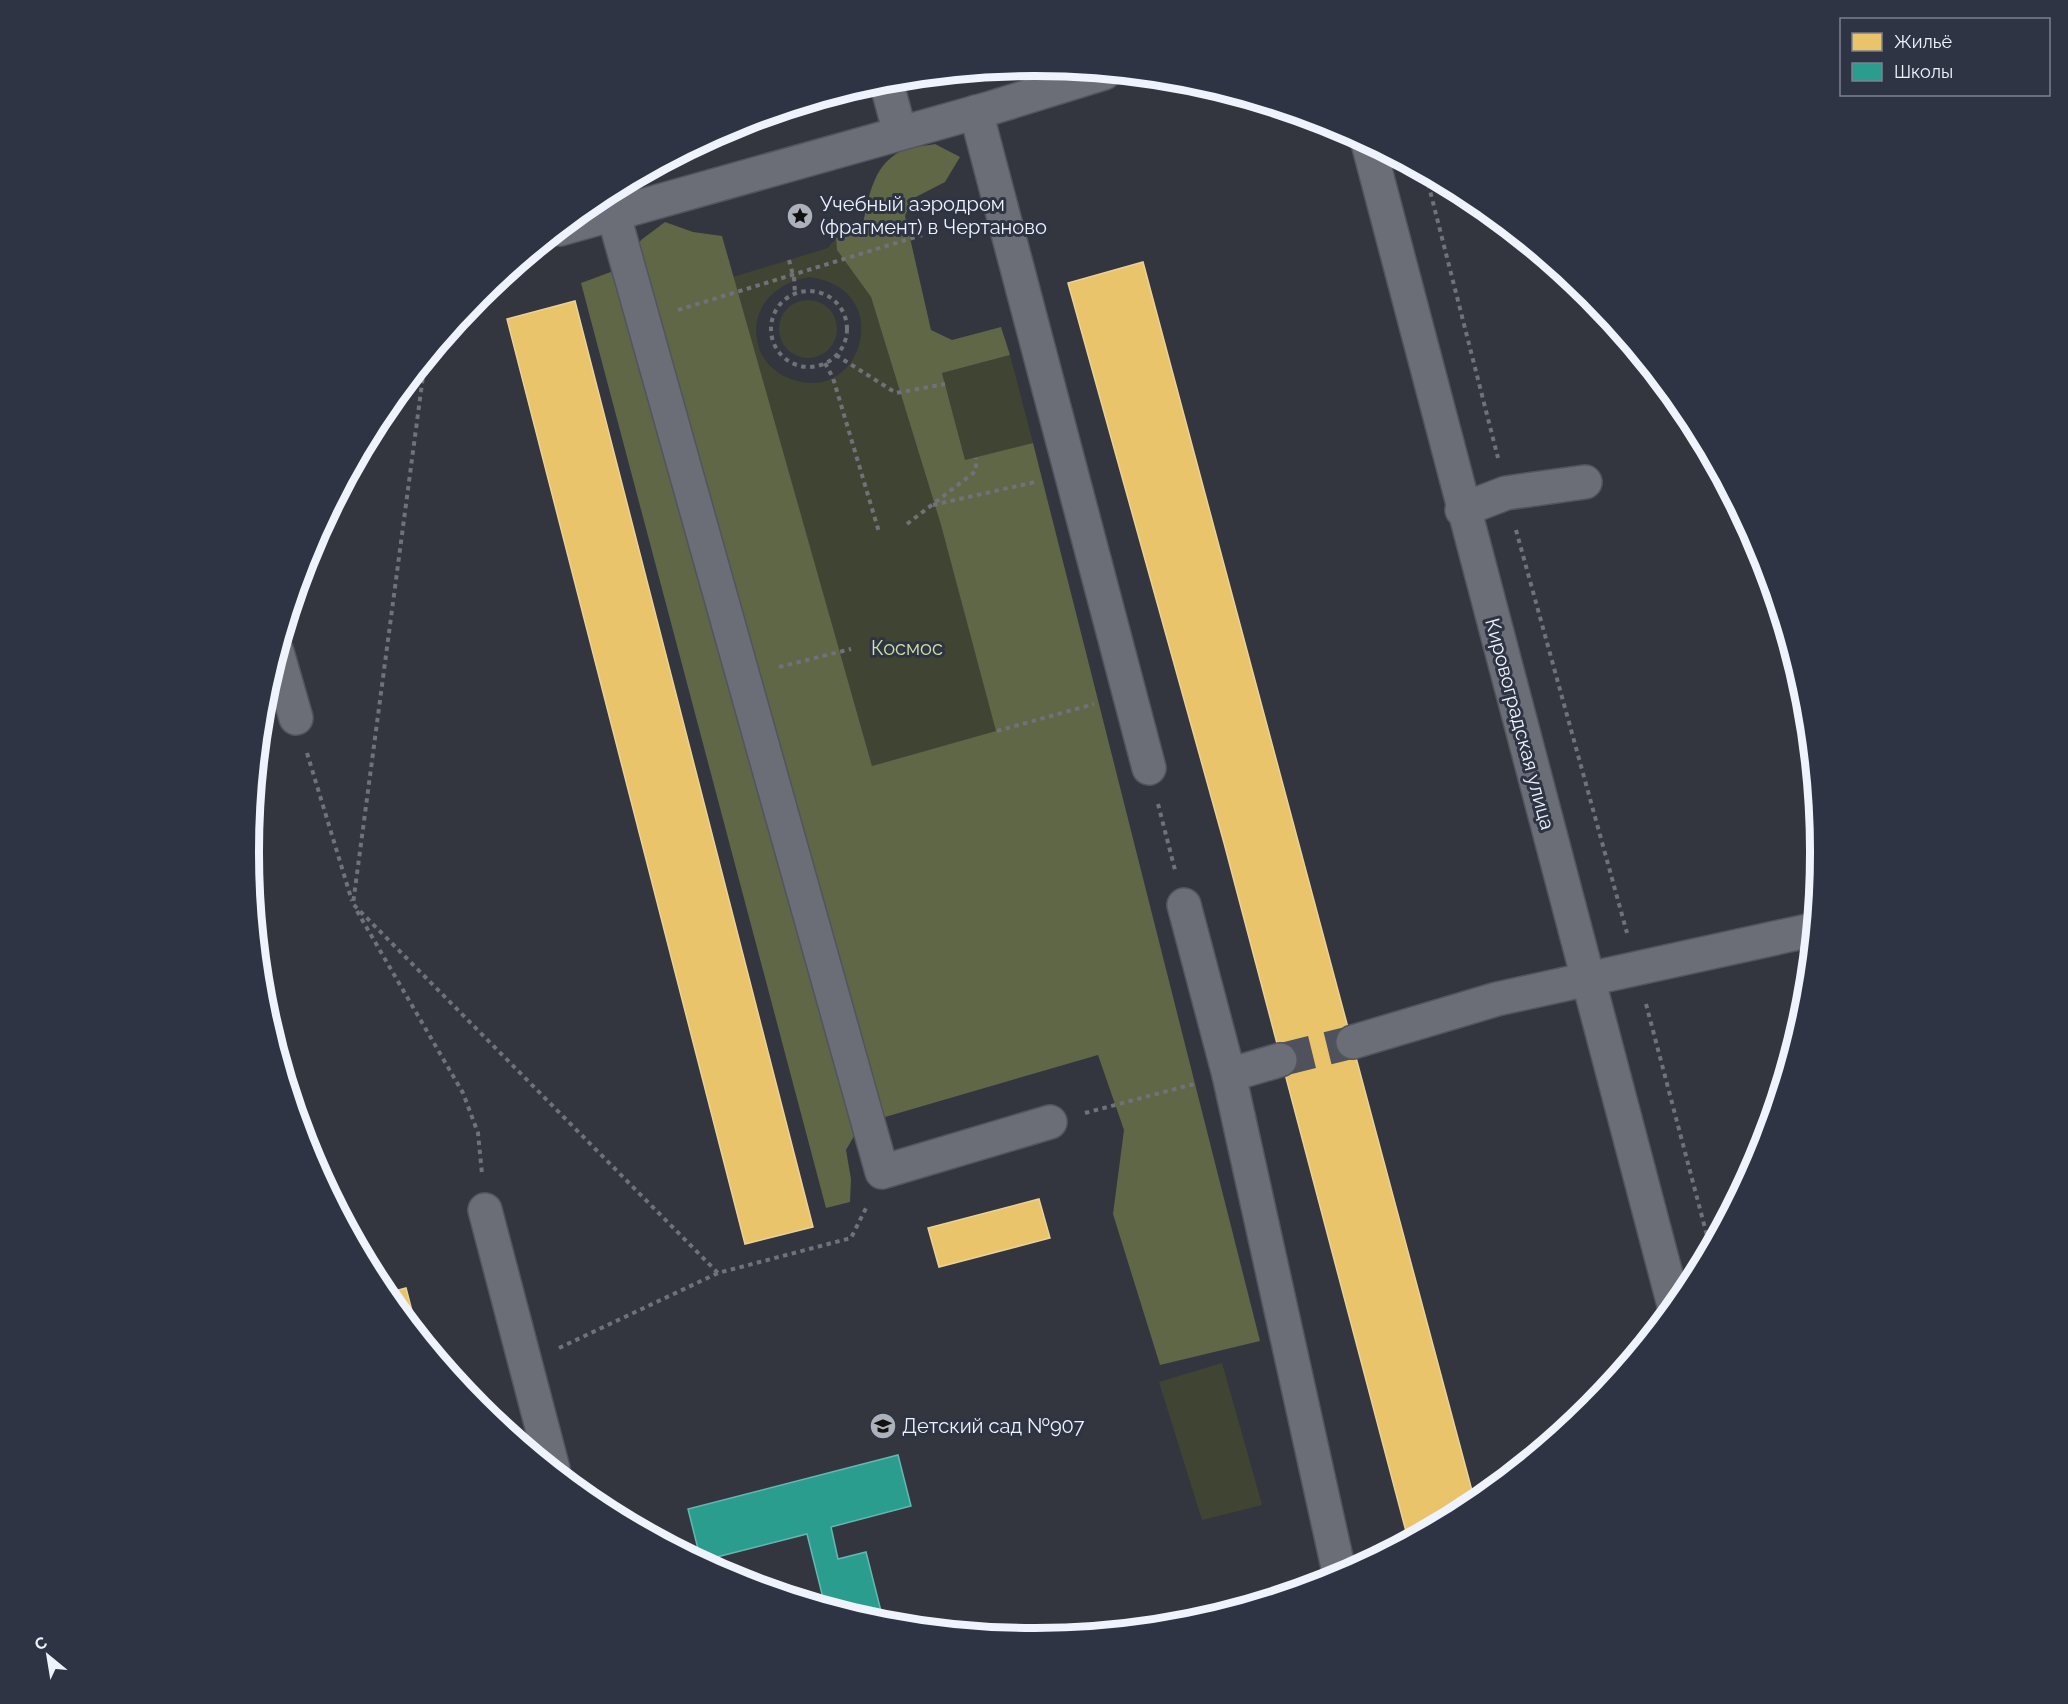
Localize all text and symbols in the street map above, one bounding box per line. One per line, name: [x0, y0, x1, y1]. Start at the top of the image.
legend: [1840, 18, 2050, 96]
text: Жильё: [1894, 31, 1952, 52]
text: Школы: [1894, 61, 1953, 82]
place label: Учебный аэродром (фрагмент) в Чертаново: [820, 192, 1047, 239]
place icon: Учебный аэродром (фрагмент) в Чертаново: [785, 201, 815, 231]
street label: Кировоградская улица: [1480, 616, 1560, 832]
park label: Космос: [871, 636, 943, 660]
school or university icon: Детский сад №907: [868, 1411, 898, 1441]
place label: Детский сад №907: [902, 1414, 1085, 1438]
north arrow: [18, 1626, 78, 1686]
text: С: [31, 1632, 50, 1654]

